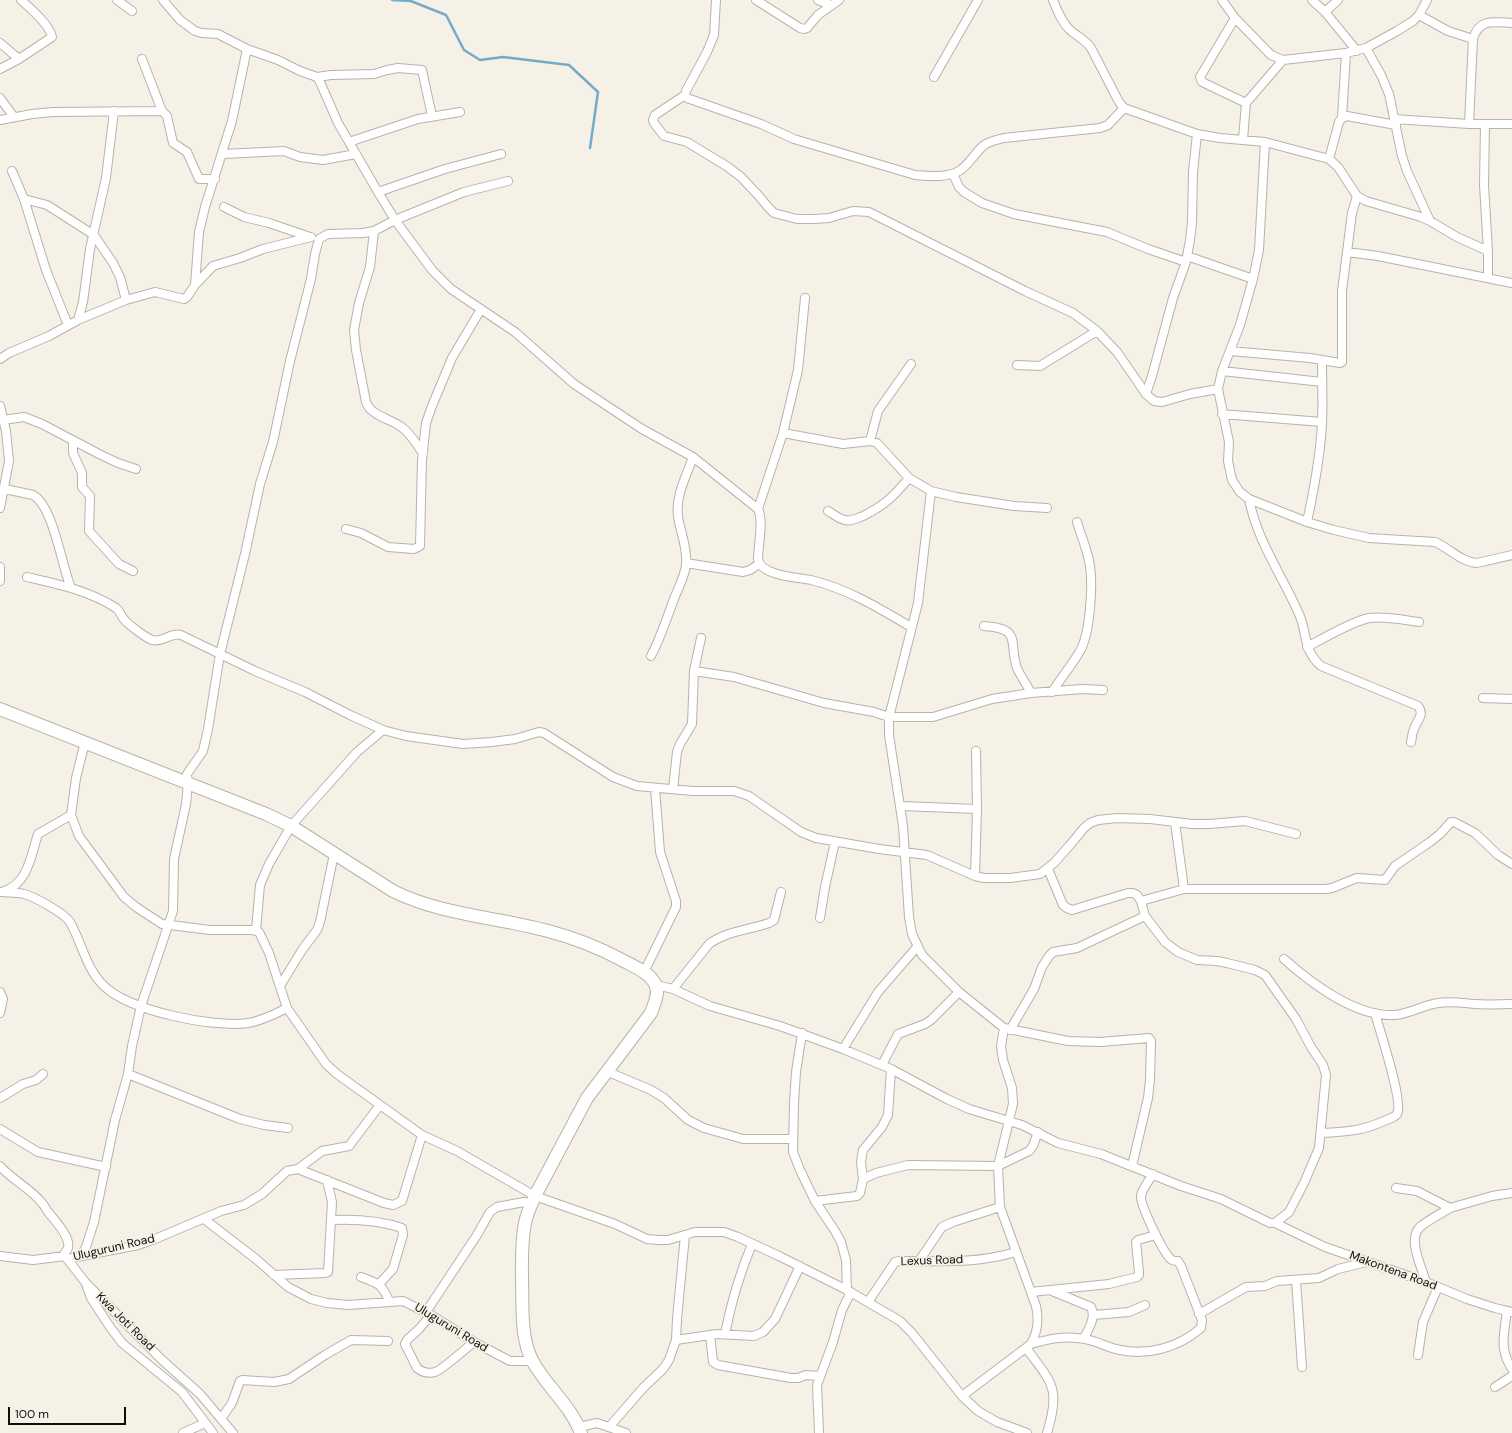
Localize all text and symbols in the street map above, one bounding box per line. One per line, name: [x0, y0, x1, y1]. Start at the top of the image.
street label: Uluguruni Road: [72, 1232, 156, 1264]
street label: Makontena Road: [1347, 1248, 1439, 1294]
street label: Lexus Road: [900, 1253, 964, 1269]
street label: Kwa Joti Road: [93, 1290, 157, 1354]
street label: Uluguruni Road: [412, 1300, 490, 1356]
scale bar: [10, 1399, 128, 1425]
text: 100 m: [15, 1406, 49, 1422]

